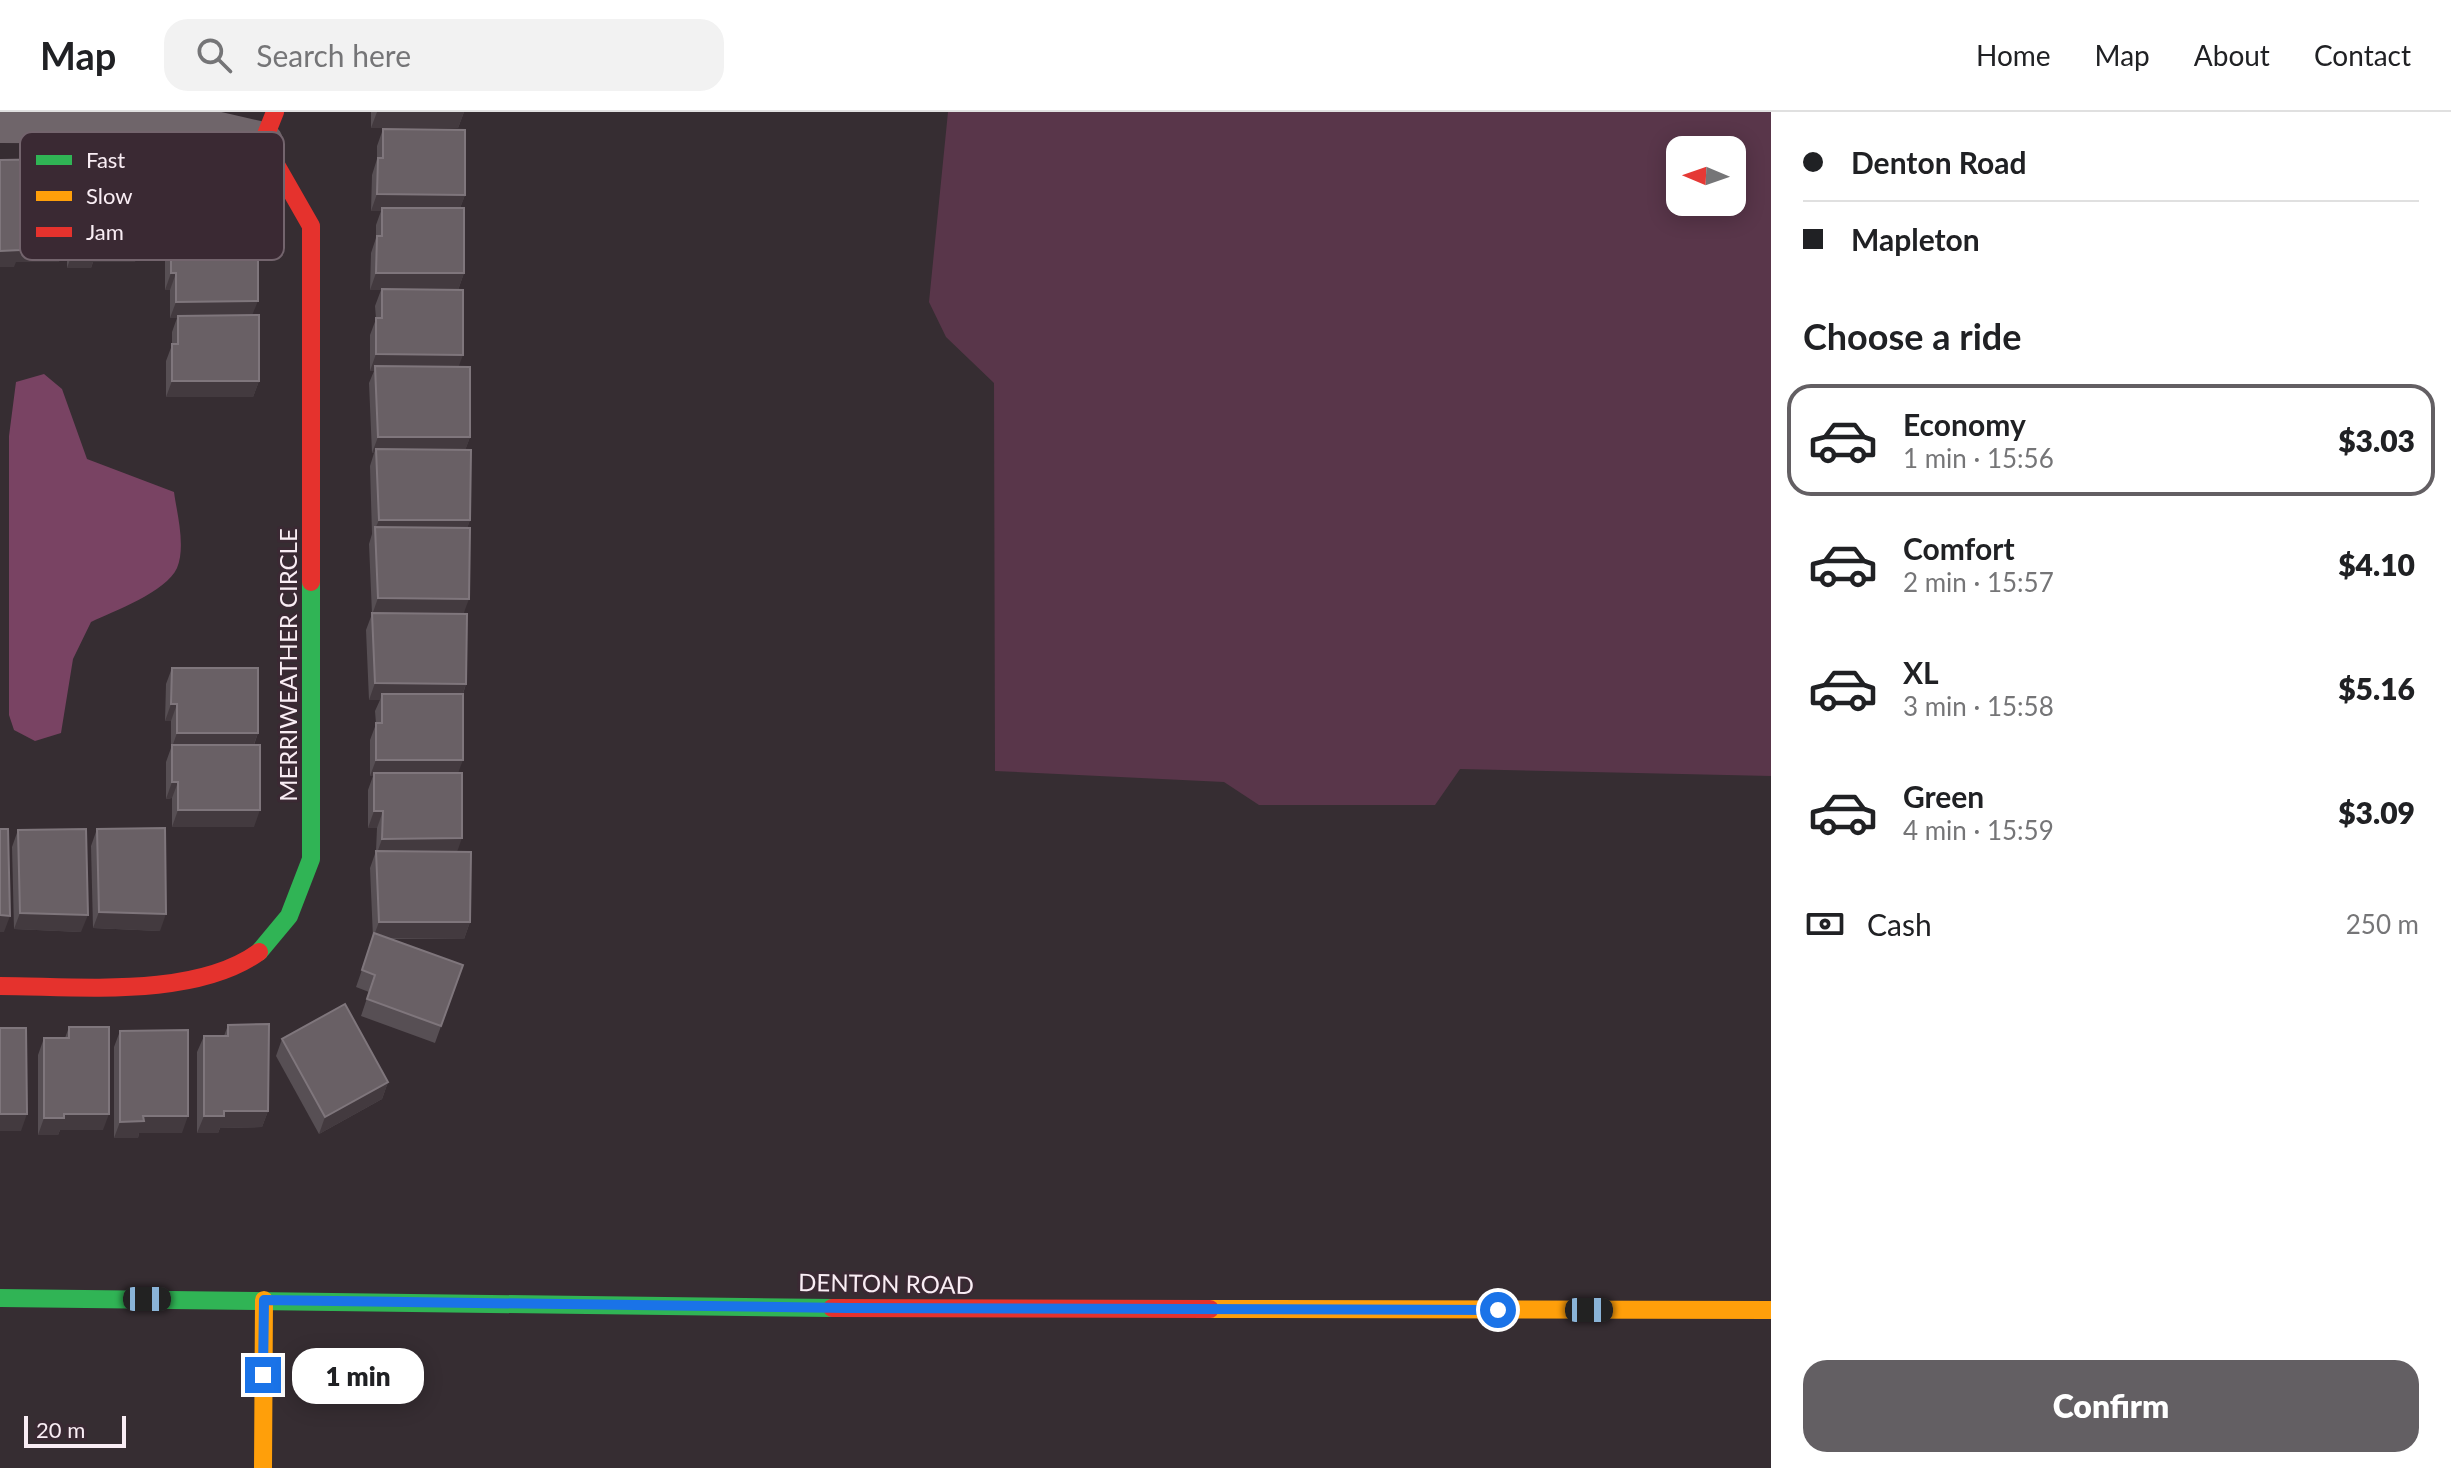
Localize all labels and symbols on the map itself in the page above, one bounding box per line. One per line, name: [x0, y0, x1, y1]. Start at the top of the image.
legend: [20, 132, 284, 260]
north arrow: [1666, 136, 1746, 216]
text: Fast: [86, 146, 125, 173]
text: Slow: [86, 182, 133, 209]
text: Jam: [86, 218, 124, 245]
street label: MERRIWEATHER CIRCLE: [273, 528, 302, 802]
street label: DENTON ROAD: [798, 1267, 974, 1299]
car: [123, 1287, 171, 1311]
route start: [1480, 1292, 1516, 1328]
car: [1565, 1298, 1613, 1322]
callout: 1 min: [291, 1347, 423, 1403]
route end: [245, 1357, 281, 1393]
scale bar: [24, 1412, 126, 1448]

